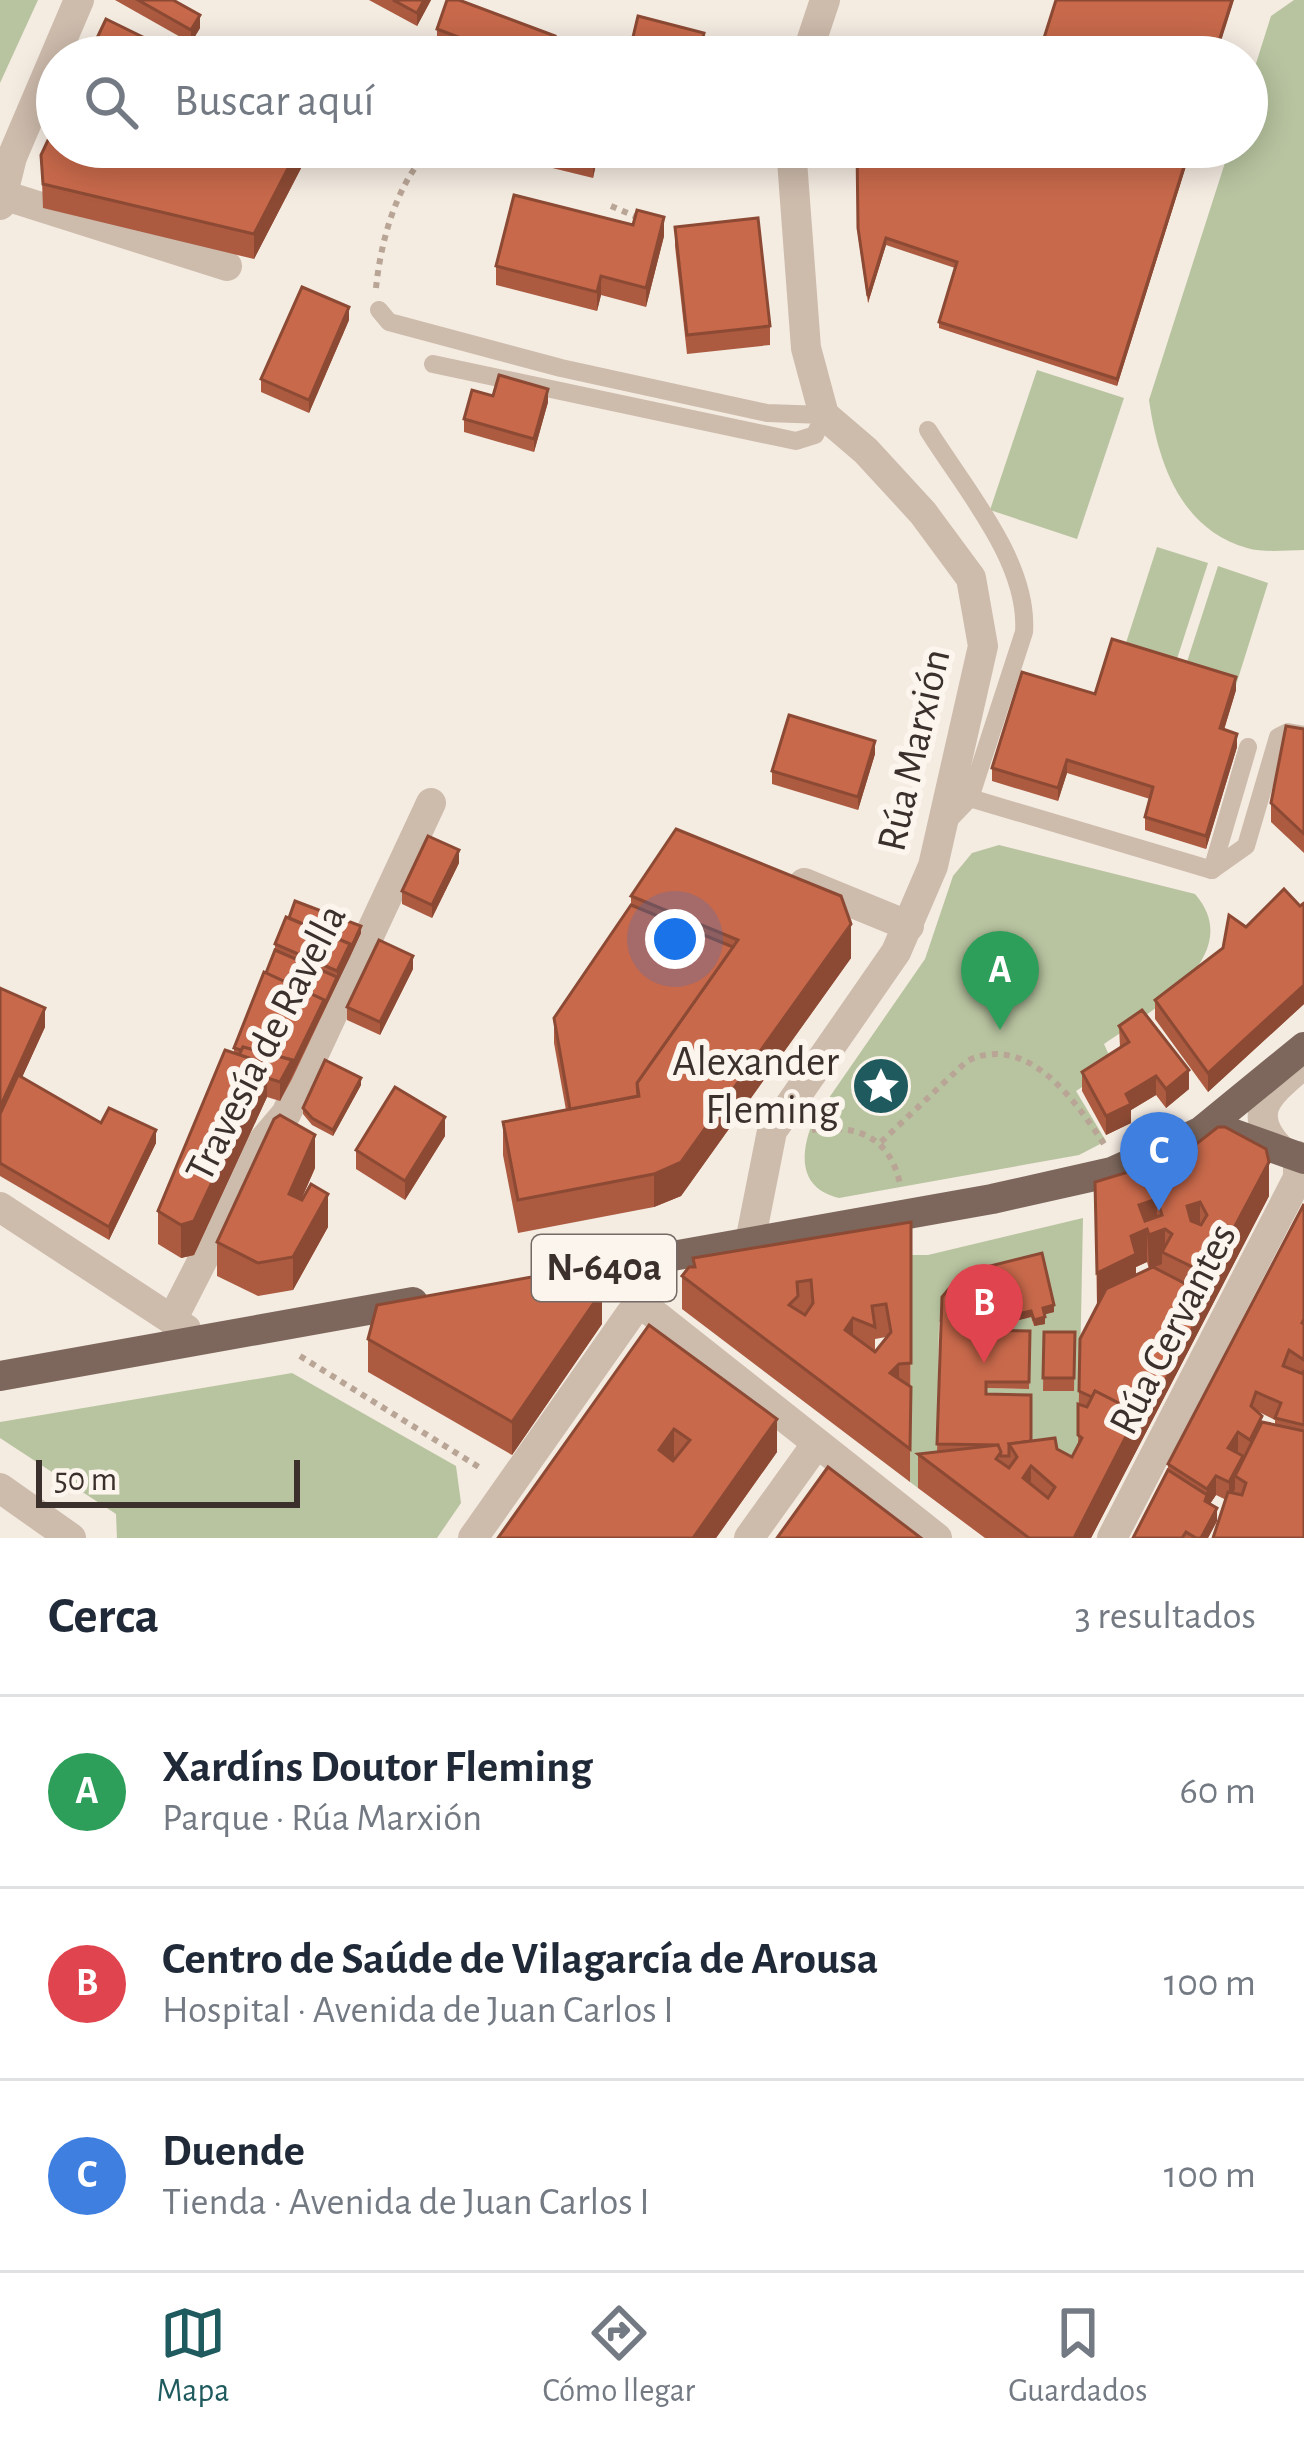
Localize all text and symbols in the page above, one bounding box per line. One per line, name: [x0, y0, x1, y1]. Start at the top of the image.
search box: [36, 36, 1268, 168]
icon: search: [78, 69, 144, 135]
text: Buscar aquí: [174, 79, 374, 124]
street label: Rúa Marxión: [870, 645, 958, 855]
street label: Travesía de Ravella: [178, 898, 354, 1188]
your location: [645, 909, 705, 969]
pin: A: [961, 931, 1039, 1030]
place label: Alexander Fleming: [672, 1041, 840, 1131]
place icon: Alexander Fleming: [850, 1055, 912, 1117]
pin: C: [1120, 1112, 1198, 1211]
street label: Rúa Cervantes: [1102, 1217, 1244, 1441]
road number: N-640a: [532, 1235, 676, 1301]
pin: B: [945, 1264, 1023, 1363]
scale bar: [36, 1454, 300, 1507]
text: 50 m: [54, 1464, 117, 1497]
text: Cerca: [48, 1591, 159, 1642]
text: 3 resultados: [1075, 1597, 1256, 1636]
text: Xardíns Doutor Fleming: [162, 1745, 593, 1790]
text: A: [75, 1772, 99, 1811]
text: 60 m: [1179, 1772, 1256, 1811]
text: Parque · Rúa Marxión: [162, 1799, 482, 1838]
text: Centro de Saúde de Vilagarcía de Arousa: [162, 1937, 878, 1982]
text: B: [76, 1964, 98, 2003]
text: 100 m: [1164, 1964, 1256, 2003]
text: Hospital · Avenida de Juan Carlos I: [162, 1991, 674, 2030]
text: Duende: [162, 2129, 305, 2174]
text: C: [77, 2156, 97, 2195]
text: 100 m: [1164, 2156, 1256, 2195]
text: Tienda · Avenida de Juan Carlos I: [162, 2183, 650, 2222]
tab: Mapa: [156, 2300, 229, 2412]
tab: Cómo llegar: [542, 2300, 695, 2412]
tab: Guardados: [1008, 2300, 1148, 2412]

